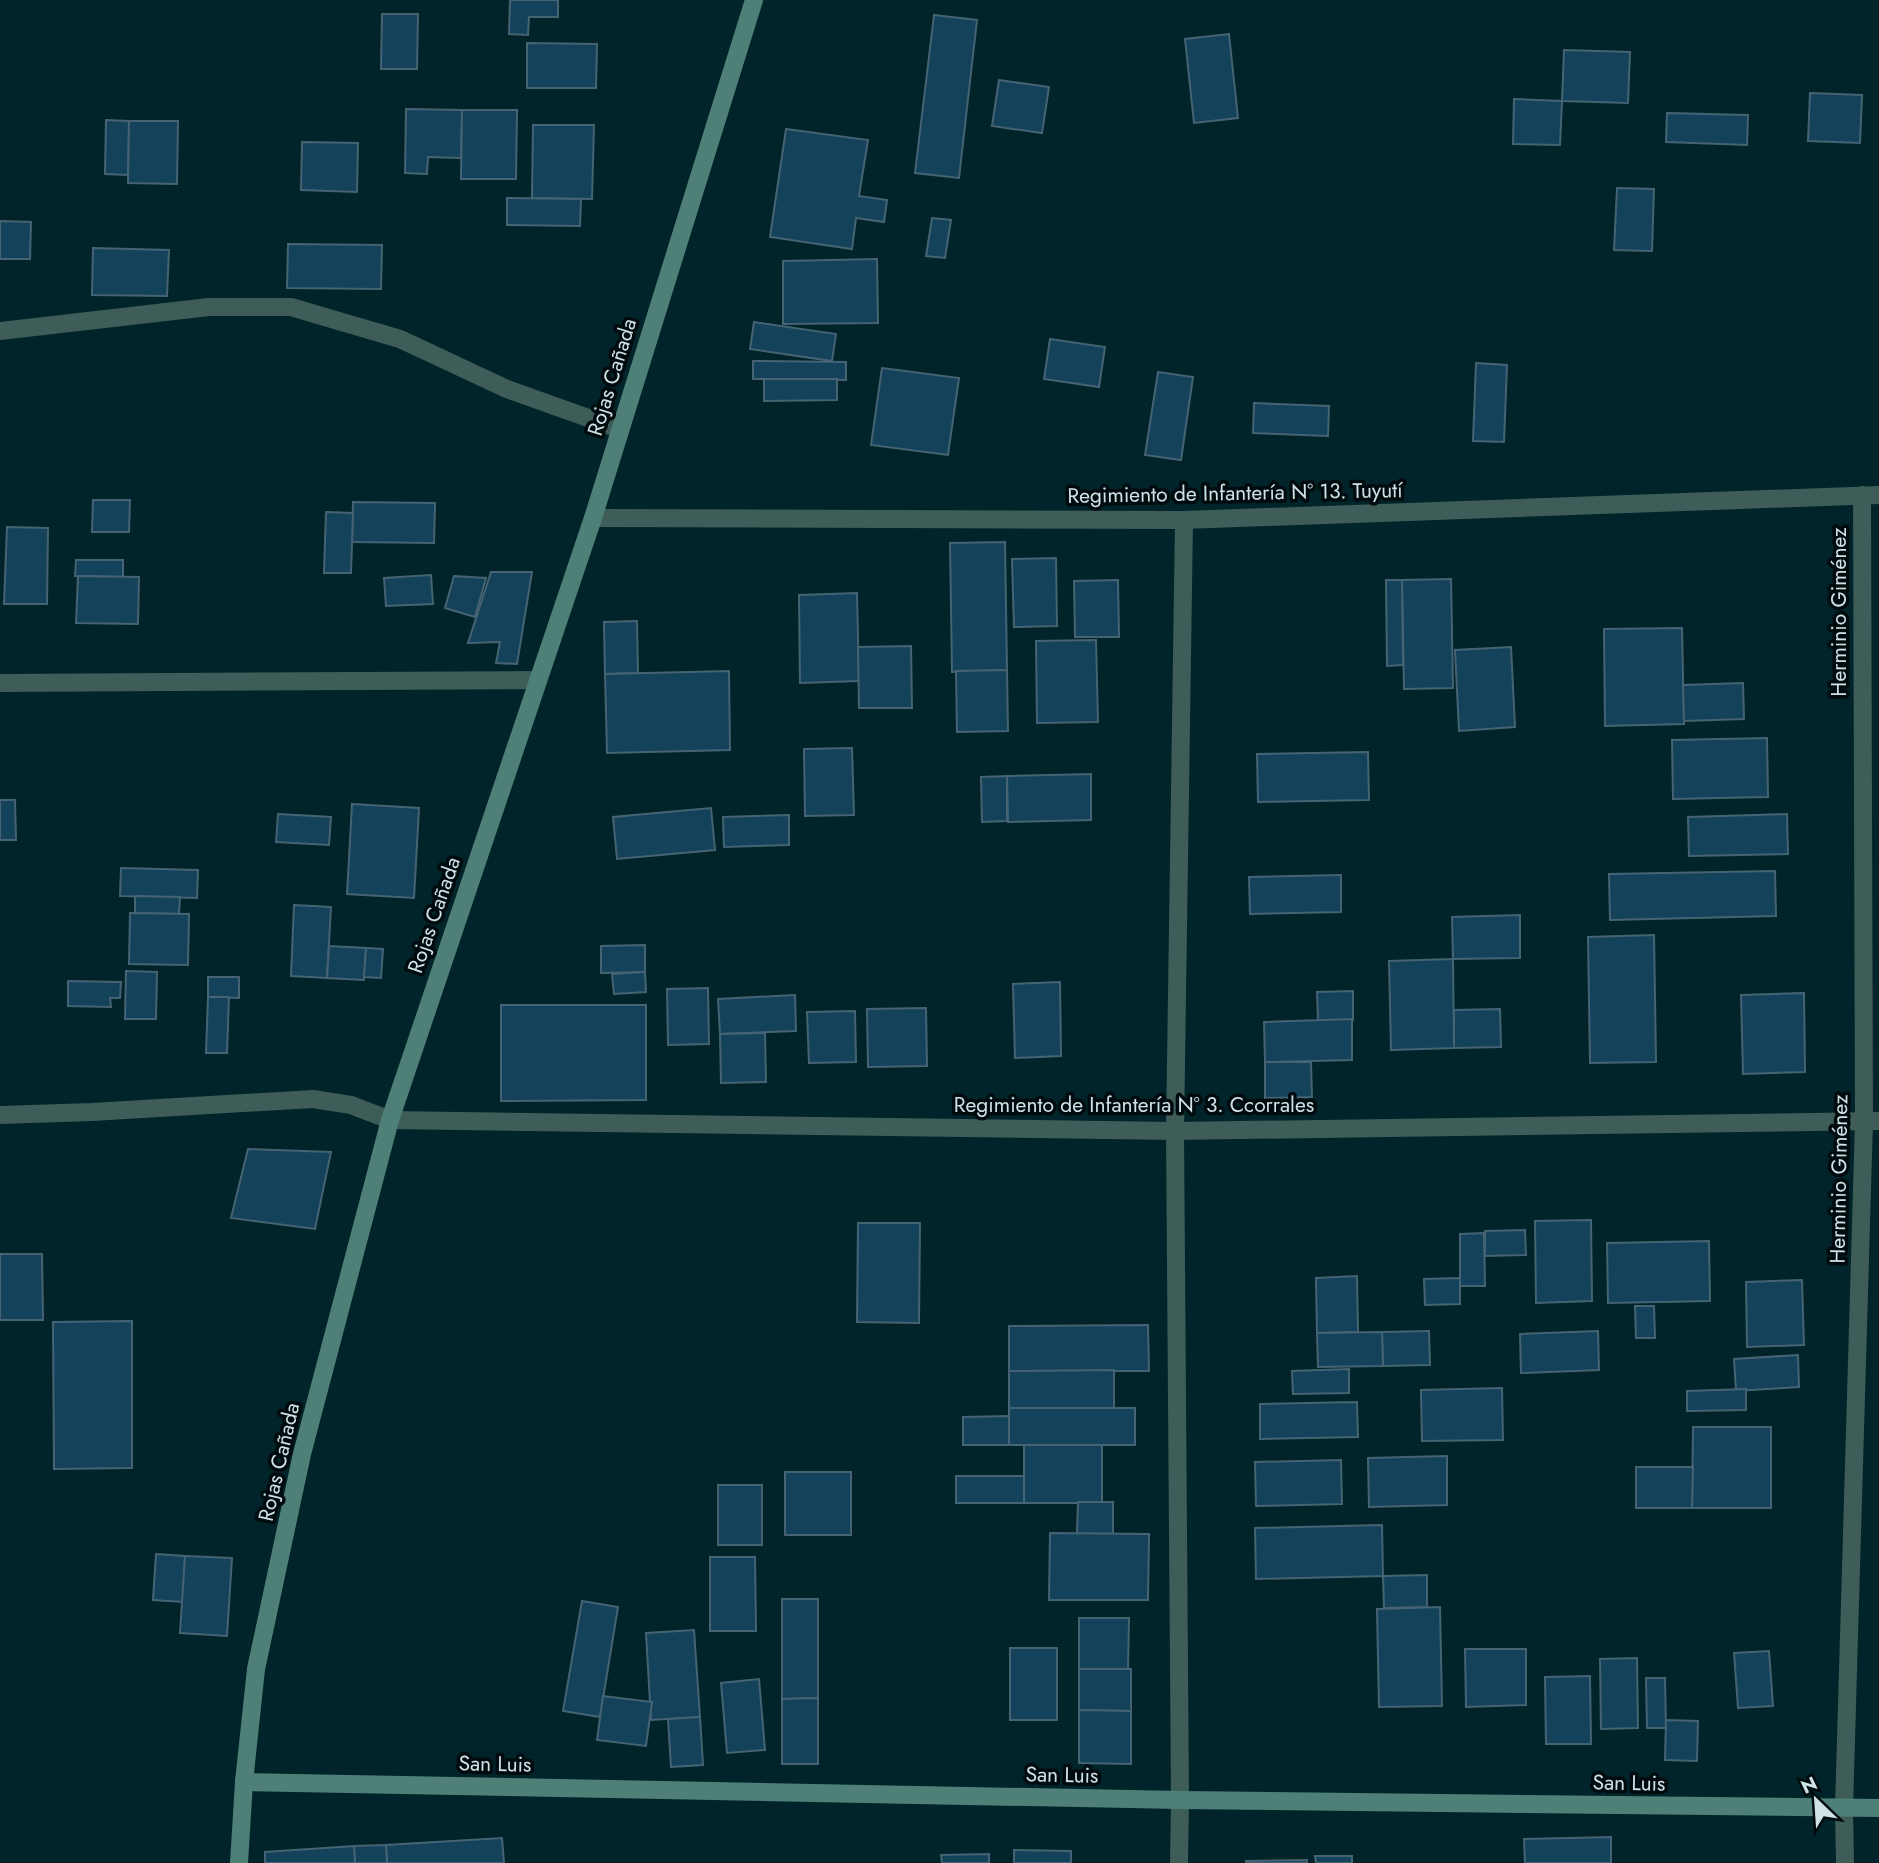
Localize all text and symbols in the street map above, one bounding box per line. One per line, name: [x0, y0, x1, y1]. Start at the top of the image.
street label: Rojas Cañada: [580, 315, 644, 439]
street label: Regimiento de Infantería N° 13. Tuyutí: [1067, 475, 1404, 511]
street label: Herminio Giménez: [1824, 527, 1854, 697]
street label: Rojas Cañada: [400, 853, 468, 977]
street label: Regimiento de Infantería N° 3. Ccorrales: [954, 1090, 1314, 1120]
street label: Herminio Giménez: [1823, 1094, 1855, 1264]
street label: Rojas Cañada: [251, 1400, 307, 1524]
street label: San Luis: [458, 1748, 532, 1780]
street label: San Luis: [1025, 1759, 1099, 1791]
north arrow: [1781, 1765, 1851, 1835]
street label: San Luis: [1592, 1767, 1666, 1799]
text: N: [1796, 1770, 1822, 1800]

